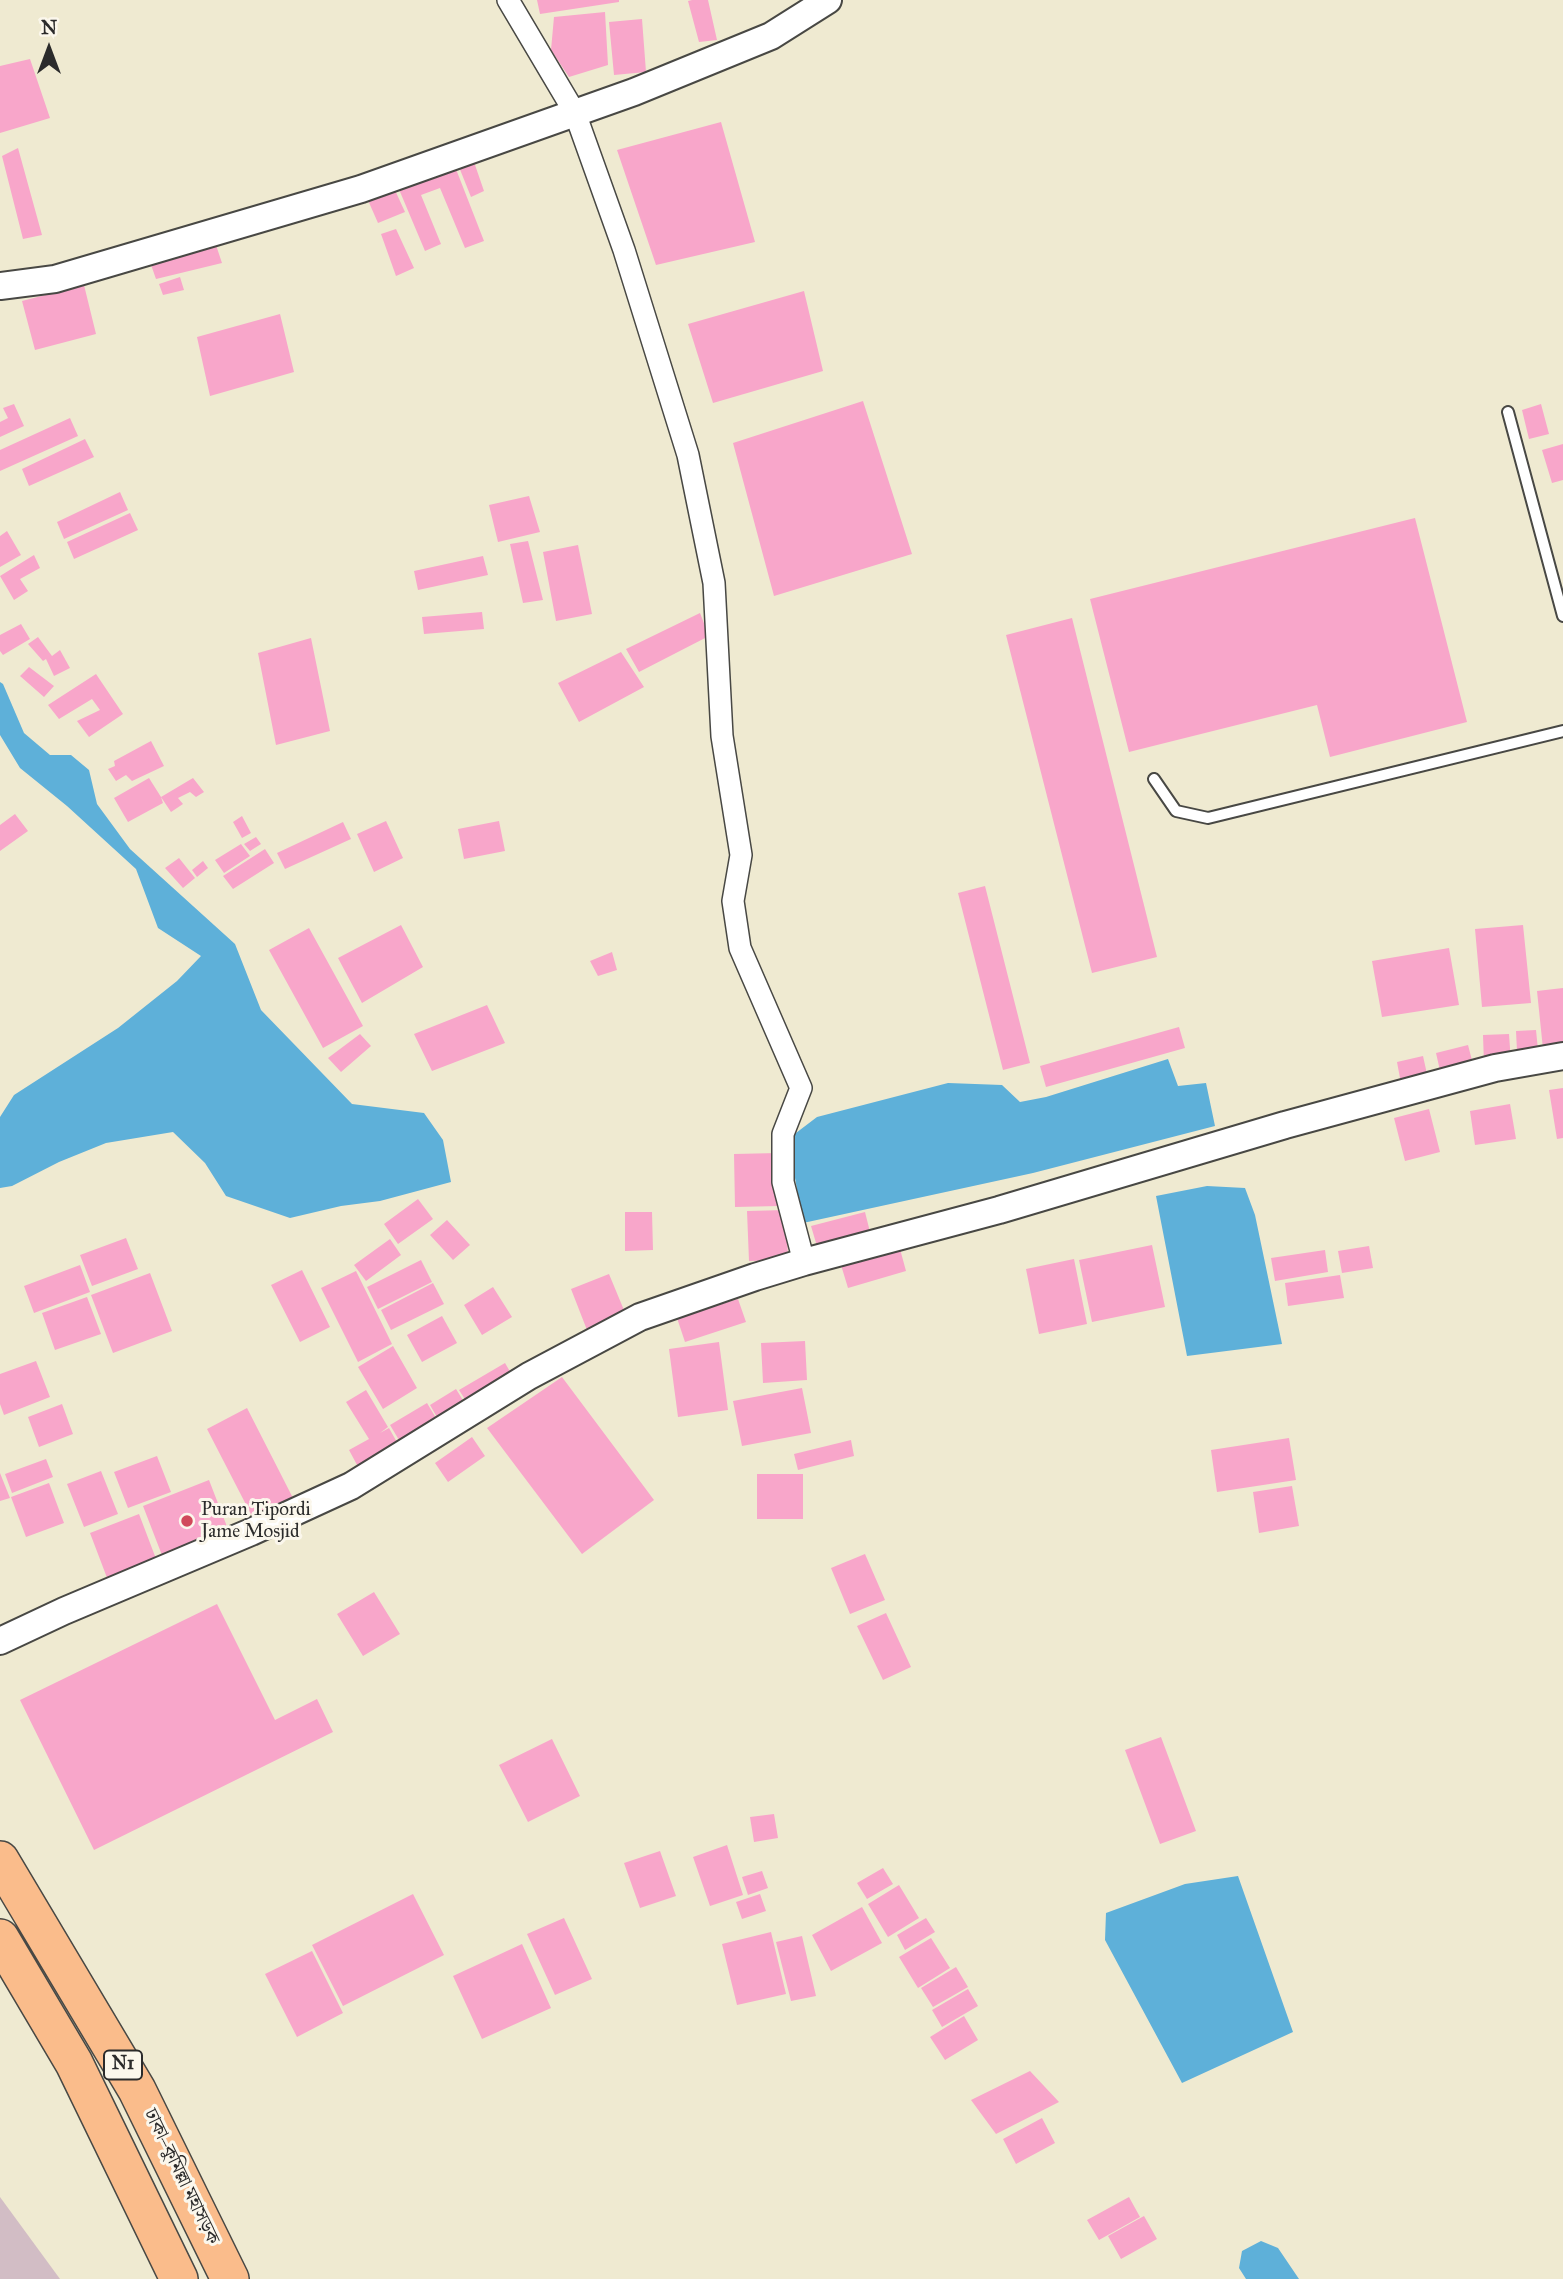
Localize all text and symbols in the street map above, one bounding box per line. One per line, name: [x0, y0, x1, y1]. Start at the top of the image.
north arrow: [14, 14, 84, 84]
text: N: [41, 16, 57, 39]
place label: Puran Tipordi Jame Mosjid: [201, 1499, 311, 1543]
marker: Puran Tipordi Jame Mosjid: [179, 1513, 195, 1529]
road number: N1: [104, 2050, 142, 2080]
street label: ঢাকা–কুমিল্লা মহাসড়ক: [138, 2106, 224, 2248]

